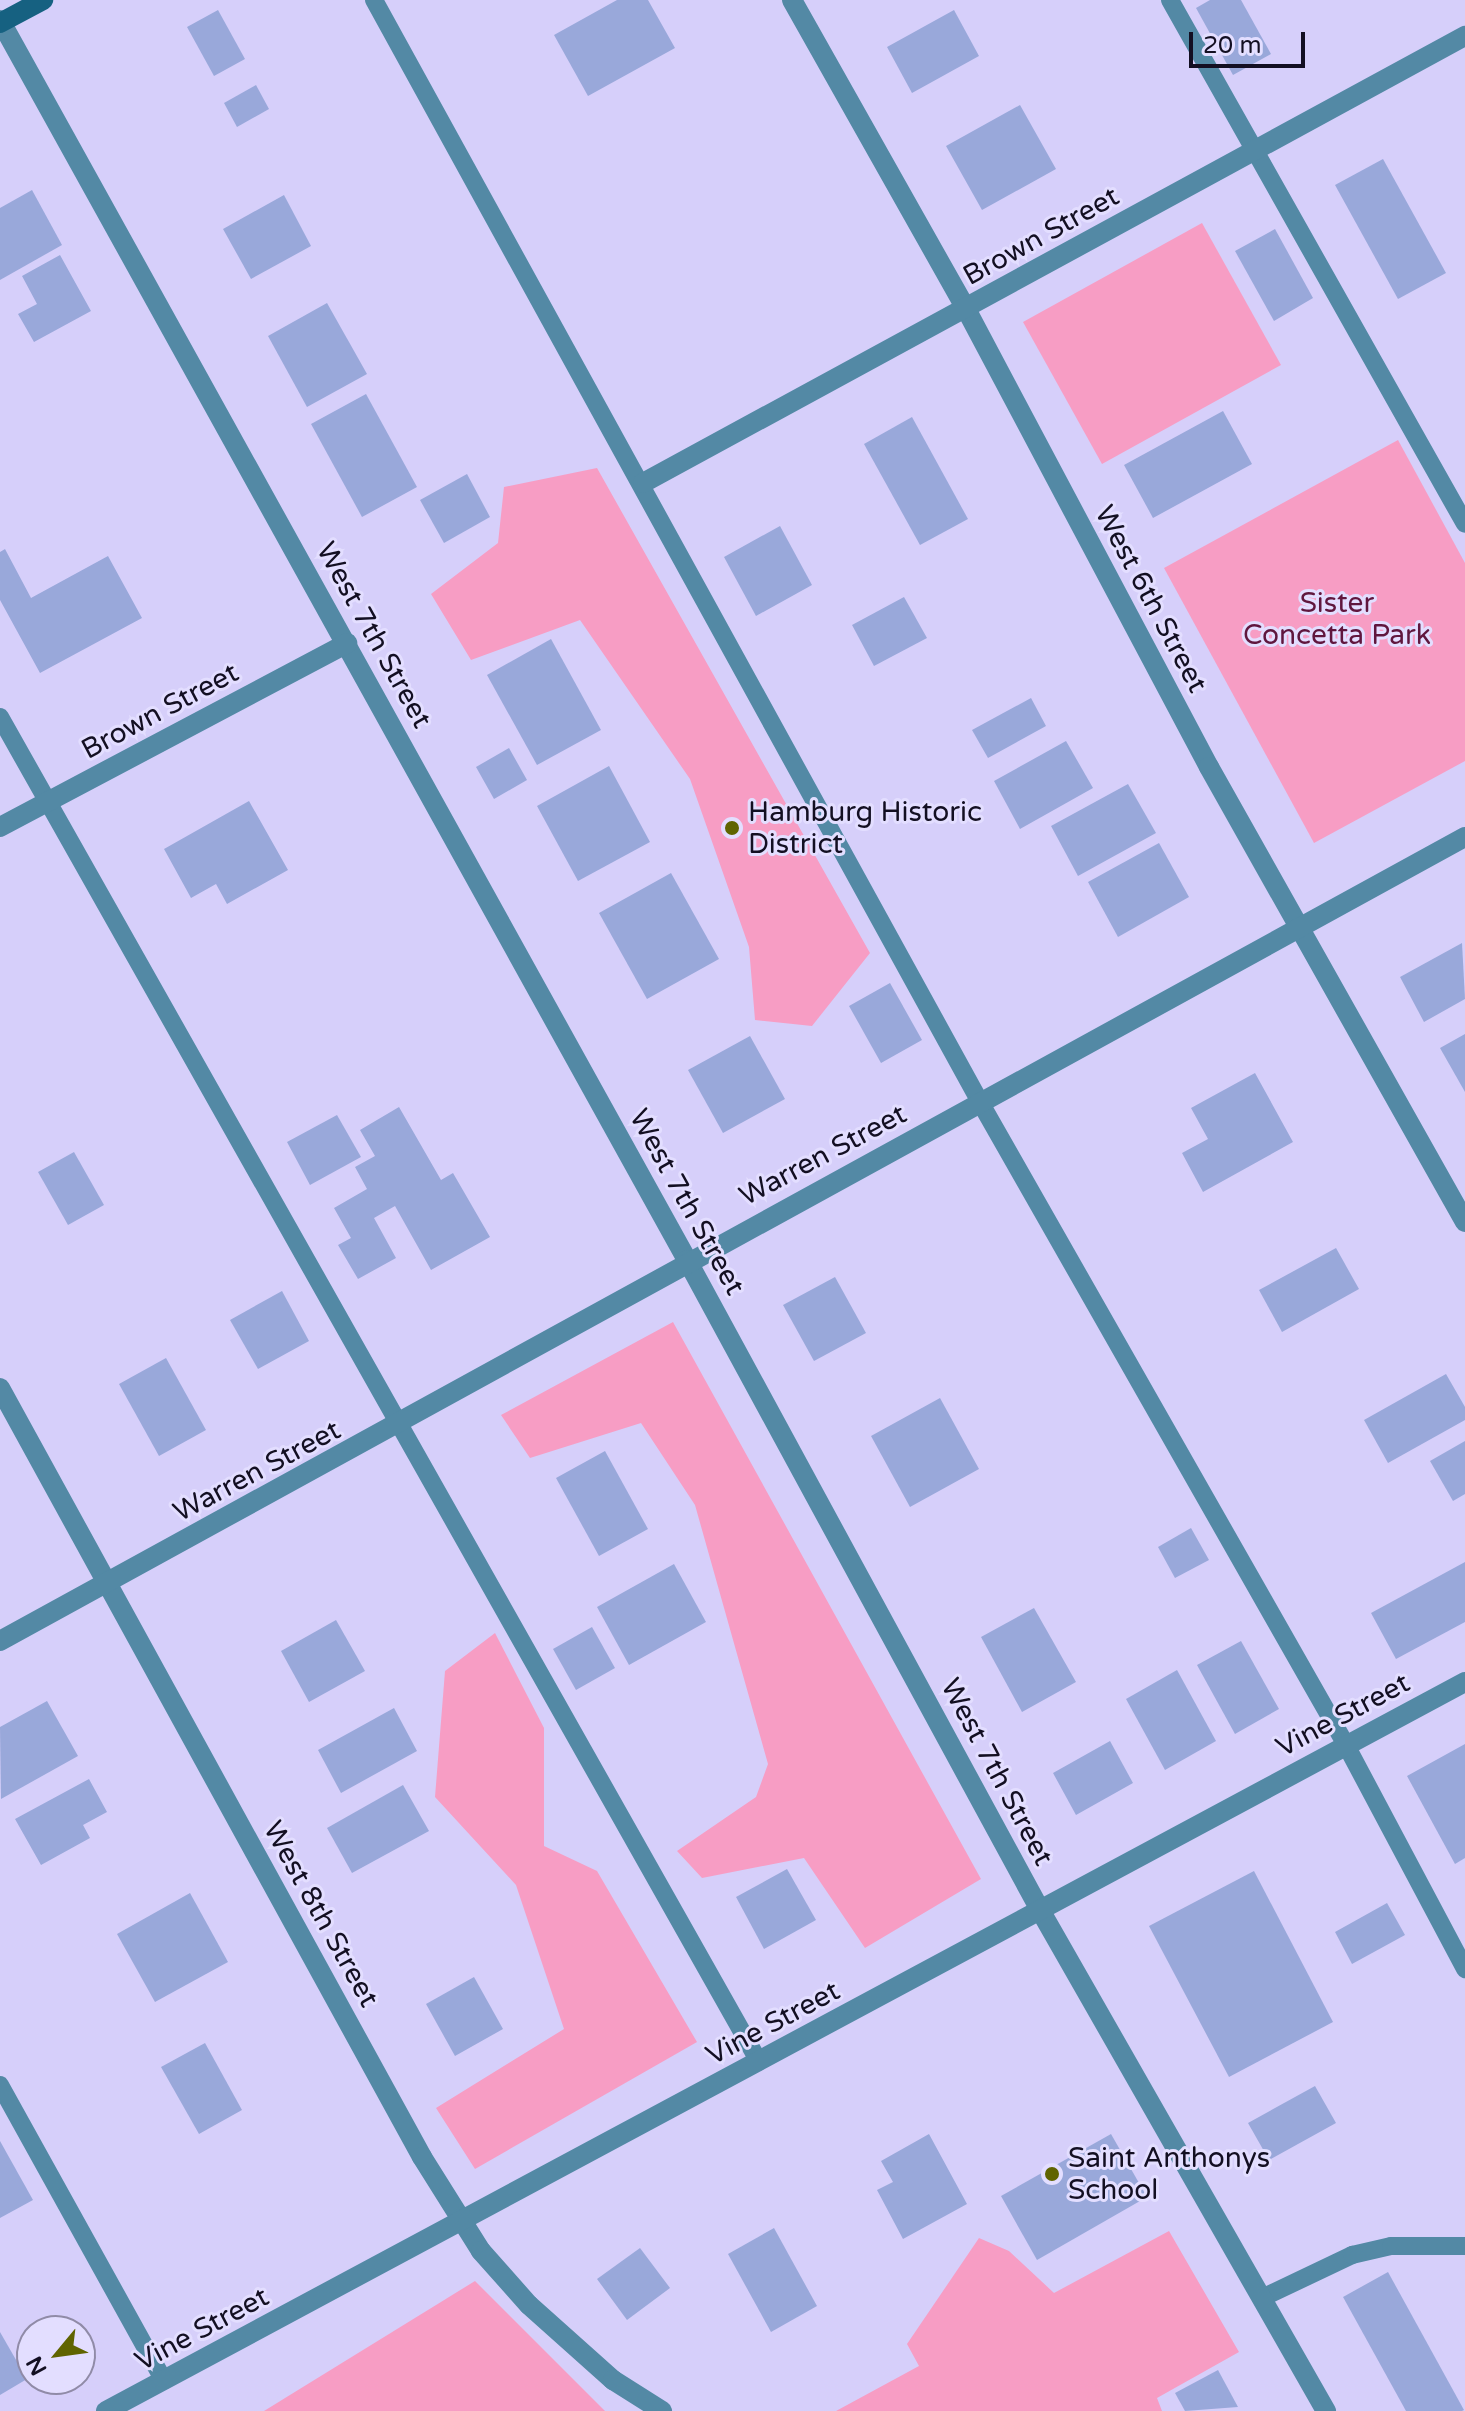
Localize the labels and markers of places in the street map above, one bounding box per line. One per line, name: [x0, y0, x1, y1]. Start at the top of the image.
place label: Hamburg Historic District: [748, 795, 982, 861]
marker: Hamburg Historic District: [723, 819, 741, 837]
place label: Saint Anthonys School: [1068, 2141, 1270, 2207]
marker: Saint Anthonys School: [1043, 2165, 1061, 2183]

